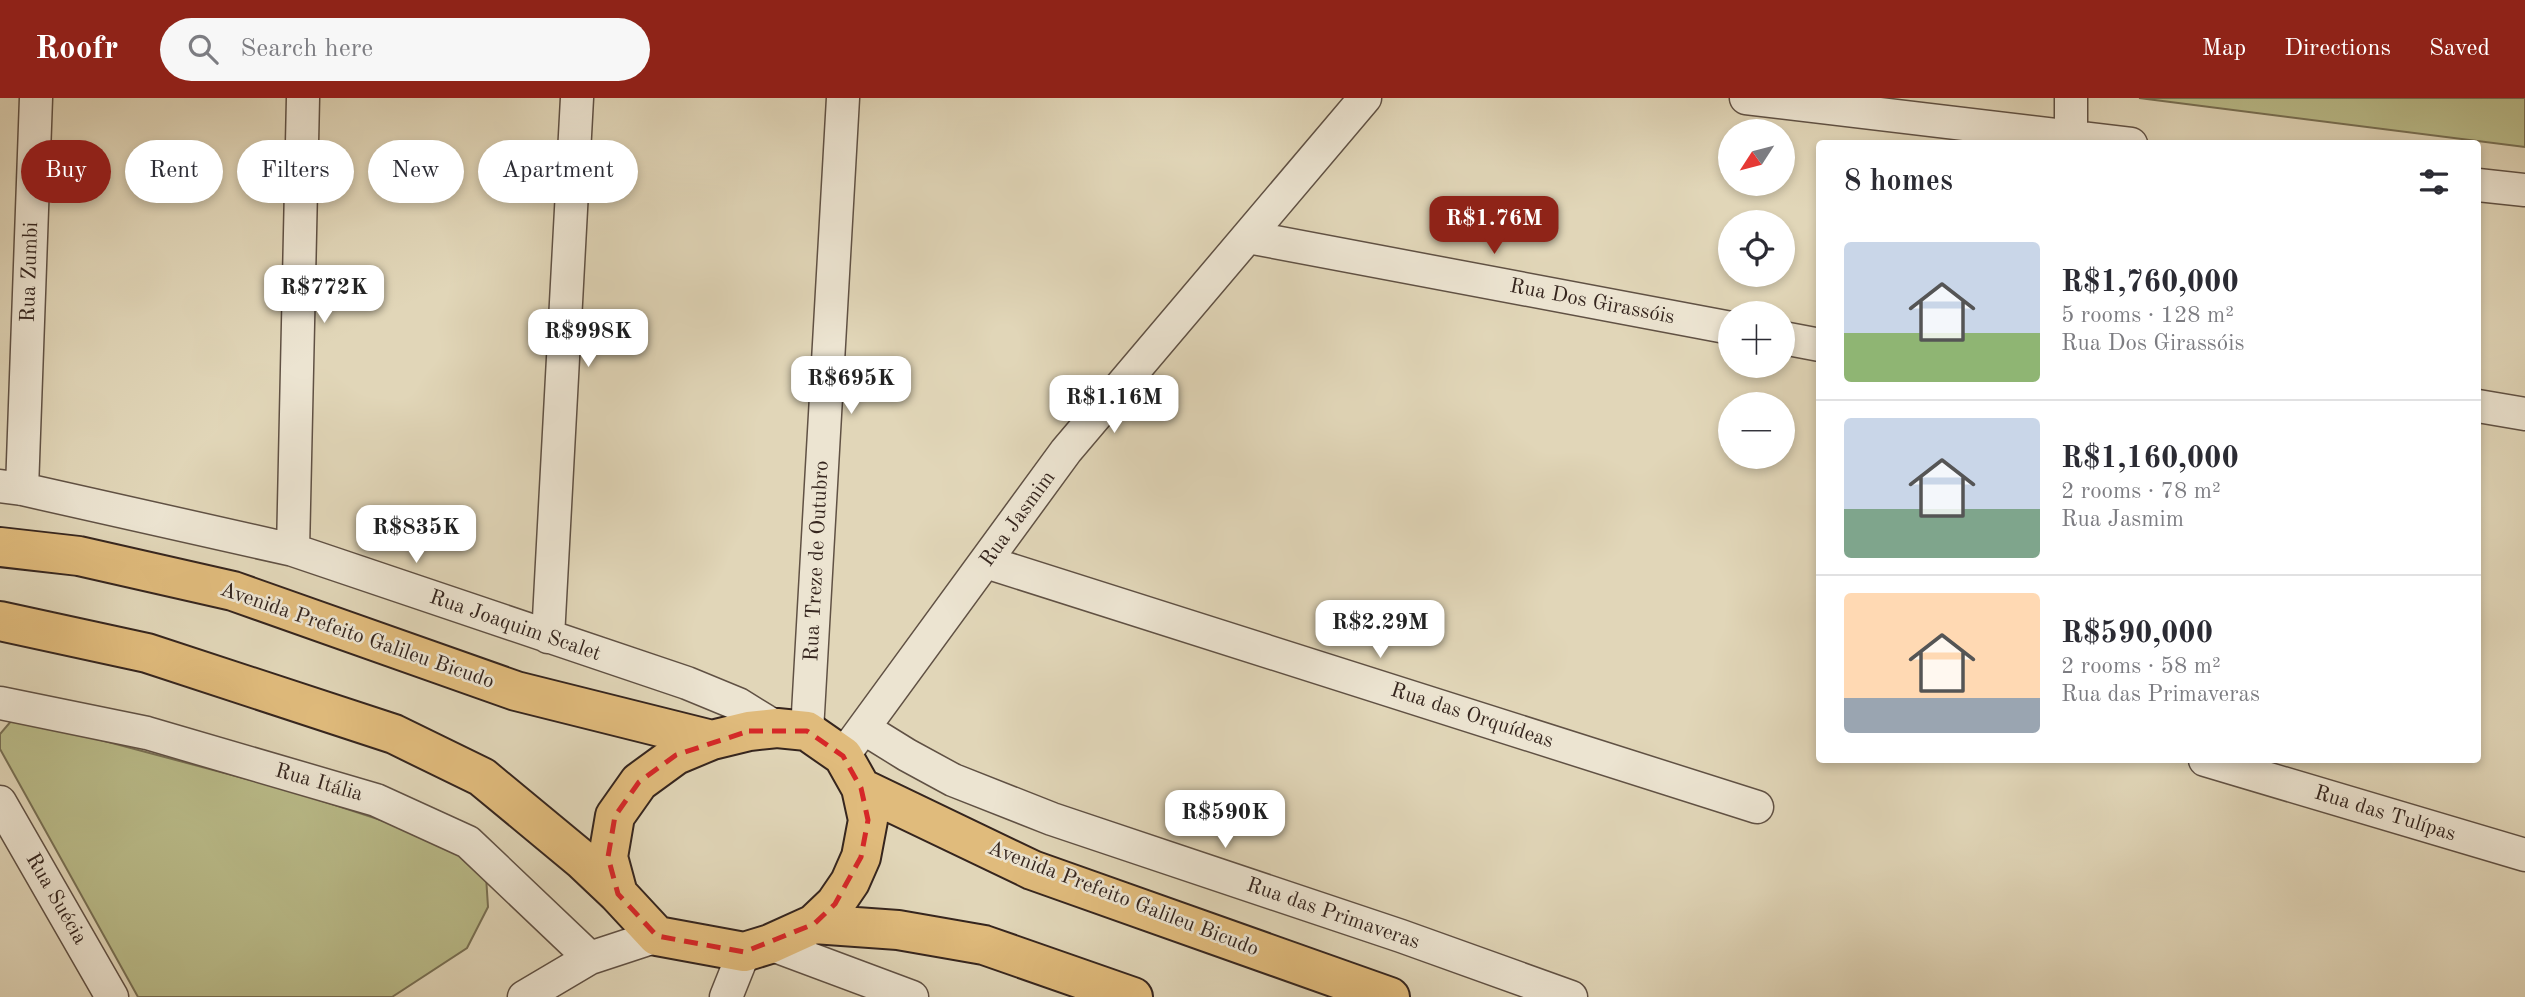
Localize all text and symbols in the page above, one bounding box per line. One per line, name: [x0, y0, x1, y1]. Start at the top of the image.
search box: [160, 18, 650, 81]
icon: search: [184, 30, 222, 68]
text: Roofr: [35, 33, 118, 66]
text: Search here: [240, 36, 373, 62]
text: Map: [2202, 37, 2246, 61]
text: Directions: [2284, 37, 2391, 61]
text: Saved: [2429, 37, 2490, 61]
north arrow: [1718, 119, 1796, 196]
map controls: [1718, 119, 1795, 469]
chip: Buy: [21, 140, 111, 203]
chip: Rent: [125, 140, 223, 203]
chip: Filters: [237, 140, 354, 203]
chip: New: [368, 140, 464, 203]
chip: Apartment: [478, 140, 638, 203]
icon: filters: [2415, 163, 2453, 201]
text: 8 homes: [1844, 167, 1953, 197]
pin: R$1.76M: [1429, 197, 1559, 256]
text: R$1.76M: [1445, 207, 1543, 230]
button: locate: [1718, 210, 1795, 287]
street label: Rua Zumbi: [18, 221, 42, 323]
pin: R$772K: [267, 266, 381, 325]
text: R$1,760,000: [2061, 268, 2239, 298]
icon: home: [1900, 270, 1984, 354]
text: R$772K: [280, 276, 368, 299]
street label: Rua Dos Girassóis: [1508, 276, 1676, 328]
button: +: [1718, 301, 1795, 378]
text: 5 rooms · 128 m²: [2061, 304, 2234, 327]
pin: R$998K: [531, 310, 645, 369]
text: R$998K: [544, 320, 632, 343]
text: Rua Dos Girassóis: [2061, 332, 2244, 355]
pin: R$695K: [794, 356, 908, 416]
text: R$695K: [807, 367, 895, 390]
pin: R$1.16M: [1049, 376, 1179, 435]
text: R$1.16M: [1065, 386, 1163, 409]
button: −: [1718, 392, 1795, 469]
text: R$1,160,000: [2061, 444, 2239, 474]
icon: home: [1900, 446, 1984, 530]
street label: Rua Treze de Outubro: [801, 460, 833, 662]
street label: Rua Jasmim: [976, 467, 1060, 571]
text: 2 rooms · 78 m²: [2061, 480, 2221, 503]
pin: R$835K: [359, 505, 473, 565]
text: Rua Jasmim: [2061, 508, 2184, 531]
text: R$835K: [372, 516, 460, 539]
street label: Avenida Prefeito Galileu Bicudo: [217, 579, 497, 693]
street label: Rua Joaquim Scalet: [427, 587, 603, 665]
pin: R$2.29M: [1315, 601, 1445, 660]
text: R$2.29M: [1331, 611, 1429, 634]
text: R$590,000: [2061, 619, 2213, 649]
icon: home: [1900, 621, 1984, 705]
text: 2 rooms · 58 m²: [2061, 655, 2221, 678]
street label: Rua das Orquídeas: [1388, 680, 1556, 752]
text: Rua das Primaveras: [2061, 683, 2260, 706]
street label: Rua Itália: [273, 760, 365, 806]
street label: Rua das Tulípas: [2312, 783, 2458, 845]
pin: R$590K: [1168, 790, 1282, 850]
text: R$590K: [1181, 801, 1269, 824]
street label: Avenida Prefeito Galileu Bicudo: [985, 838, 1261, 960]
street label: Rua Suécia: [22, 850, 90, 948]
street label: Rua das Primaveras: [1244, 875, 1422, 953]

